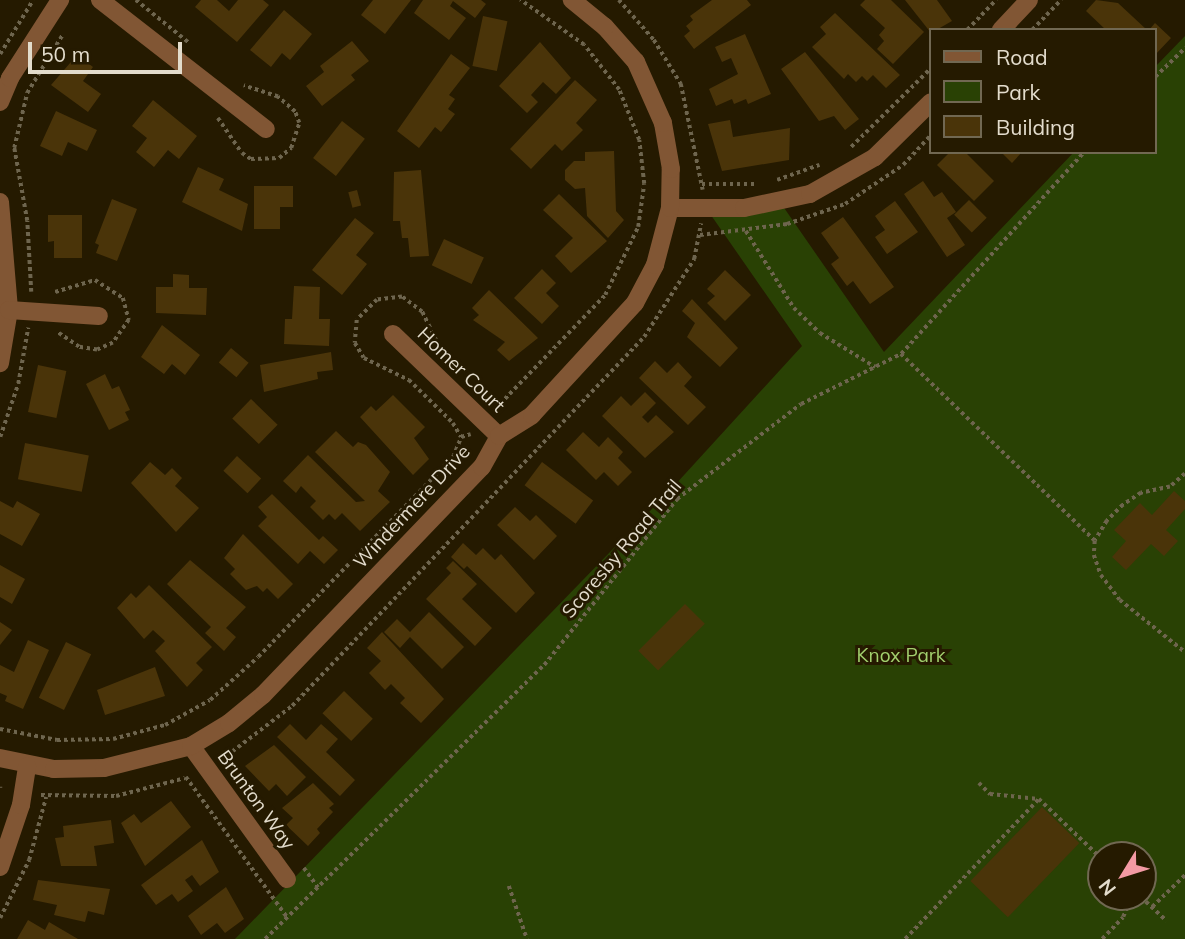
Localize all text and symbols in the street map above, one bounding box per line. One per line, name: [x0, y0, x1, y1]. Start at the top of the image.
scale bar: [32, 28, 186, 72]
legend: [930, 28, 1157, 154]
text: 50 m: [41, 41, 90, 67]
text: Road: [996, 44, 1047, 70]
text: Park: [996, 79, 1040, 105]
text: Building: [996, 114, 1075, 140]
street label: Homer Court: [413, 323, 509, 417]
street label: Windermere Drive: [349, 441, 475, 573]
street label: Scoresby Road Trail: [557, 475, 687, 623]
park label: Knox Park: [857, 645, 945, 667]
street label: Brunton Way: [212, 746, 300, 854]
north arrow: [1087, 841, 1157, 911]
text: N: [1093, 875, 1121, 901]

